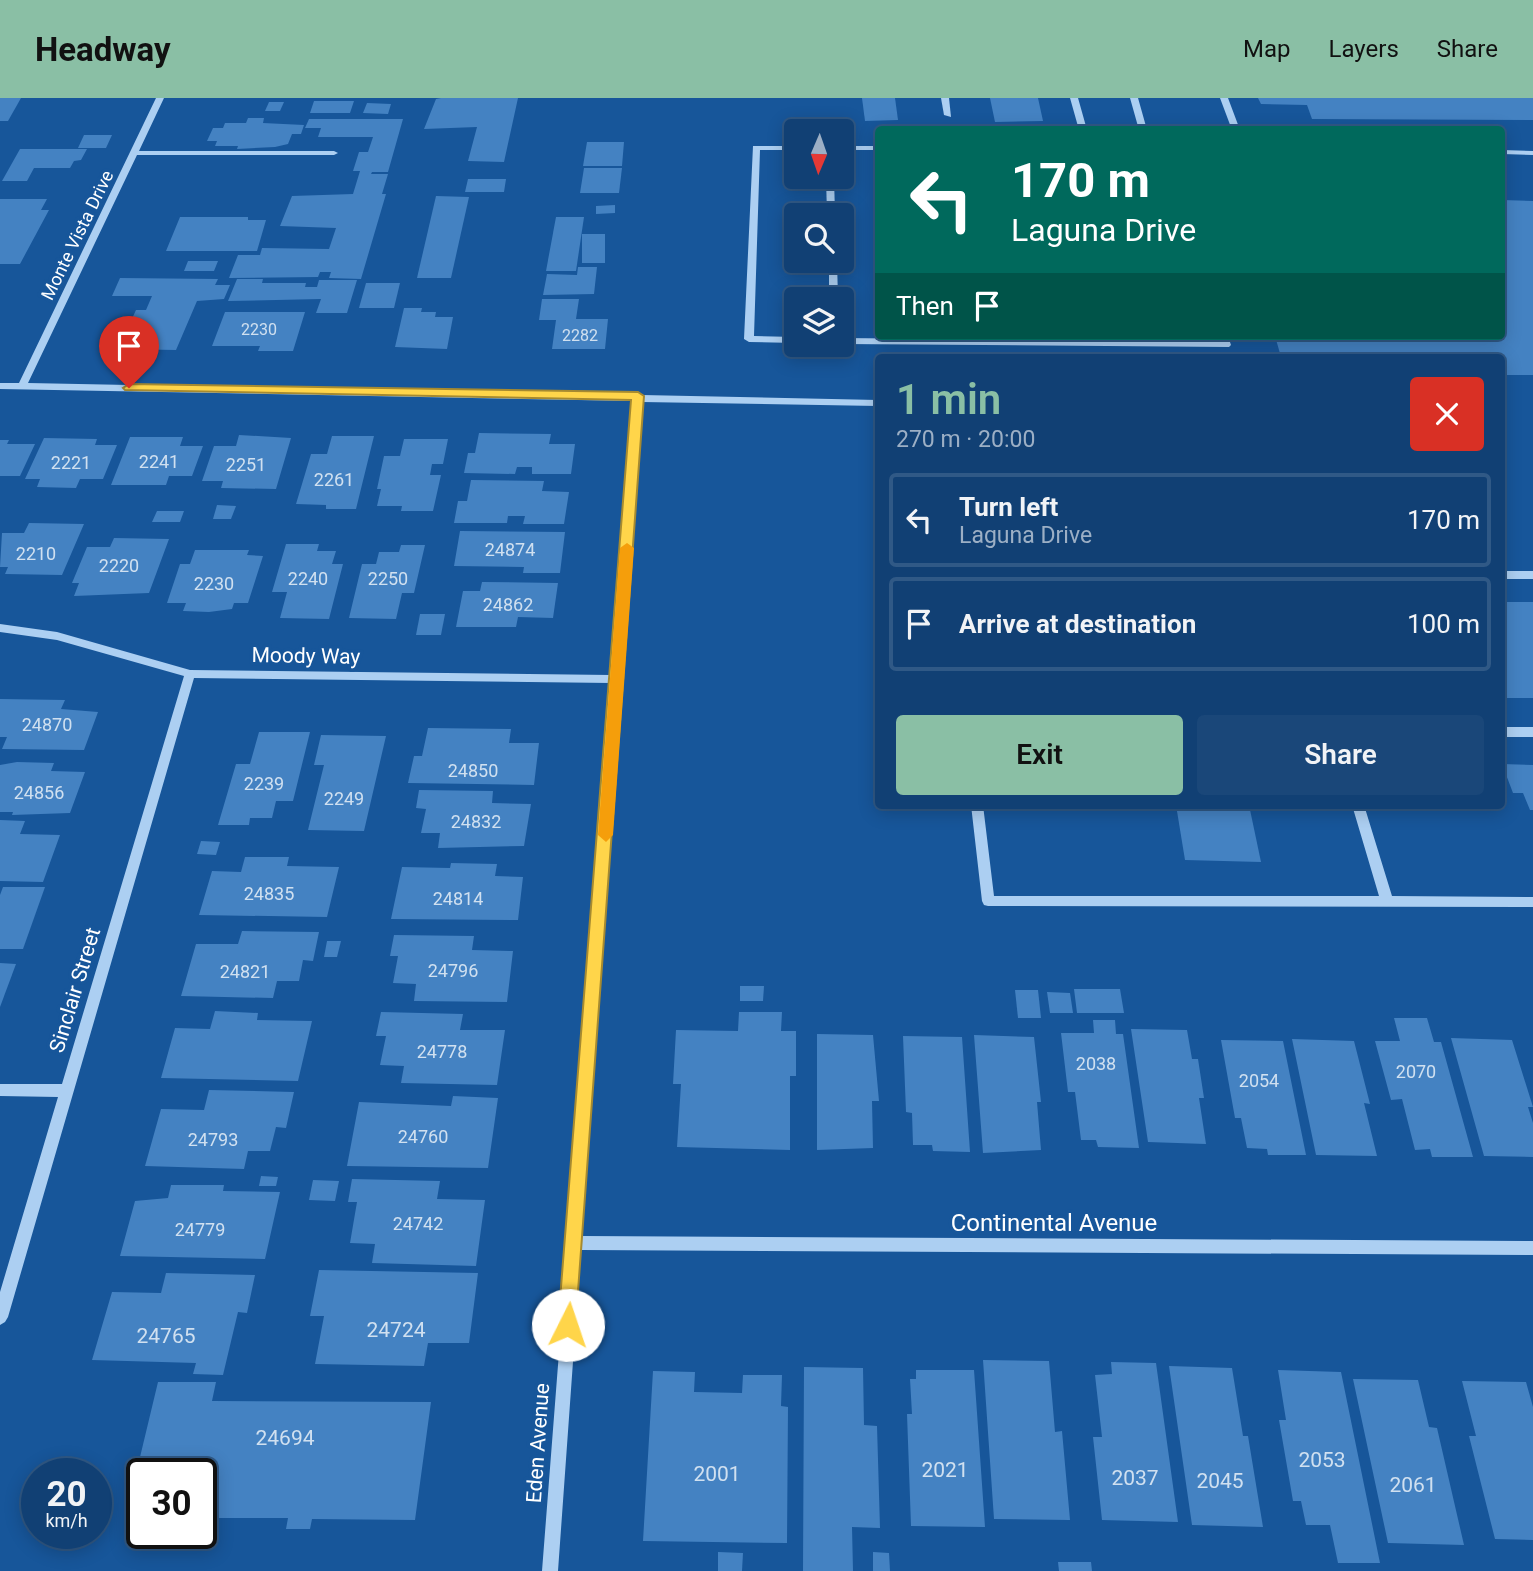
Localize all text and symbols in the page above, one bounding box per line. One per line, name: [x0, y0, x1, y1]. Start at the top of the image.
text: Headway: [35, 30, 171, 69]
text: Map: [1243, 35, 1291, 63]
text: Layers: [1329, 35, 1399, 63]
text: Share: [1437, 35, 1498, 63]
north arrow: [784, 119, 854, 189]
map controls: [784, 119, 854, 357]
text: 170 m: [1011, 152, 1150, 209]
icon: left: [896, 154, 987, 245]
street label: Monte Vista Drive: [37, 167, 117, 303]
button: search: [784, 203, 854, 273]
text: Laguna Drive: [1011, 211, 1196, 249]
button: layers: [784, 287, 854, 357]
icon: arrive: [968, 287, 1006, 325]
text: Then: [896, 291, 954, 321]
pin: [99, 316, 159, 388]
house number: 2230: [241, 320, 277, 339]
house number: 2282: [562, 326, 598, 345]
icon: arrive: [110, 327, 148, 365]
text: 1 min: [896, 375, 1001, 424]
button: close: [1410, 377, 1484, 451]
text: 270 m · 20:00: [896, 426, 1035, 453]
house number: 2241: [139, 451, 179, 472]
house number: 2221: [51, 452, 91, 473]
house number: 2251: [226, 454, 266, 475]
house number: 2261: [314, 469, 354, 490]
text: Turn left: [959, 492, 1058, 522]
icon: left: [900, 501, 938, 539]
text: 170 m: [1407, 505, 1480, 535]
text: Laguna Drive: [959, 522, 1092, 549]
house number: 24874: [485, 539, 535, 560]
house number: 2210: [16, 543, 56, 564]
house number: 2220: [99, 555, 139, 576]
house number: 2240: [288, 568, 328, 589]
house number: 2250: [368, 568, 408, 589]
house number: 2230: [194, 573, 234, 594]
house number: 24862: [483, 594, 533, 615]
icon: arrive: [900, 605, 938, 643]
text: Arrive at destination: [959, 609, 1196, 639]
text: 100 m: [1407, 609, 1480, 639]
street label: Moody Way: [251, 643, 361, 669]
house number: 24870: [22, 714, 72, 735]
button: Exit: [896, 715, 1183, 795]
button: Share: [1197, 715, 1484, 795]
house number: 24850: [448, 760, 498, 781]
house number: 2239: [244, 773, 284, 794]
house number: 24856: [14, 782, 64, 803]
house number: 2249: [324, 788, 364, 809]
house number: 24832: [451, 811, 501, 832]
house number: 24835: [244, 883, 294, 904]
house number: 24814: [433, 888, 483, 909]
street label: Sinclair Street: [45, 924, 105, 1055]
house number: 24796: [428, 960, 478, 981]
house number: 24821: [220, 961, 270, 982]
house number: 24778: [417, 1041, 467, 1062]
house number: 2038: [1076, 1053, 1116, 1074]
house number: 2070: [1396, 1061, 1436, 1082]
house number: 2054: [1239, 1070, 1279, 1091]
house number: 24760: [398, 1126, 448, 1147]
house number: 24793: [188, 1129, 238, 1150]
street label: Continental Avenue: [951, 1209, 1157, 1237]
house number: 24742: [393, 1213, 443, 1234]
house number: 24779: [175, 1219, 225, 1240]
position arrow: [531, 1288, 605, 1362]
house number: 24724: [366, 1318, 426, 1342]
house number: 24765: [136, 1324, 196, 1348]
street label: Eden Avenue: [522, 1382, 554, 1504]
house number: 24694: [255, 1426, 315, 1450]
house number: 2053: [1298, 1448, 1346, 1472]
speed limit sign: 30: [126, 1458, 217, 1549]
house number: 2021: [921, 1458, 969, 1482]
house number: 2001: [693, 1462, 741, 1486]
house number: 2037: [1111, 1466, 1159, 1490]
house number: 2045: [1196, 1469, 1244, 1493]
house number: 2061: [1389, 1473, 1437, 1497]
text: 20: [46, 1474, 87, 1515]
text: km/h: [45, 1510, 88, 1531]

